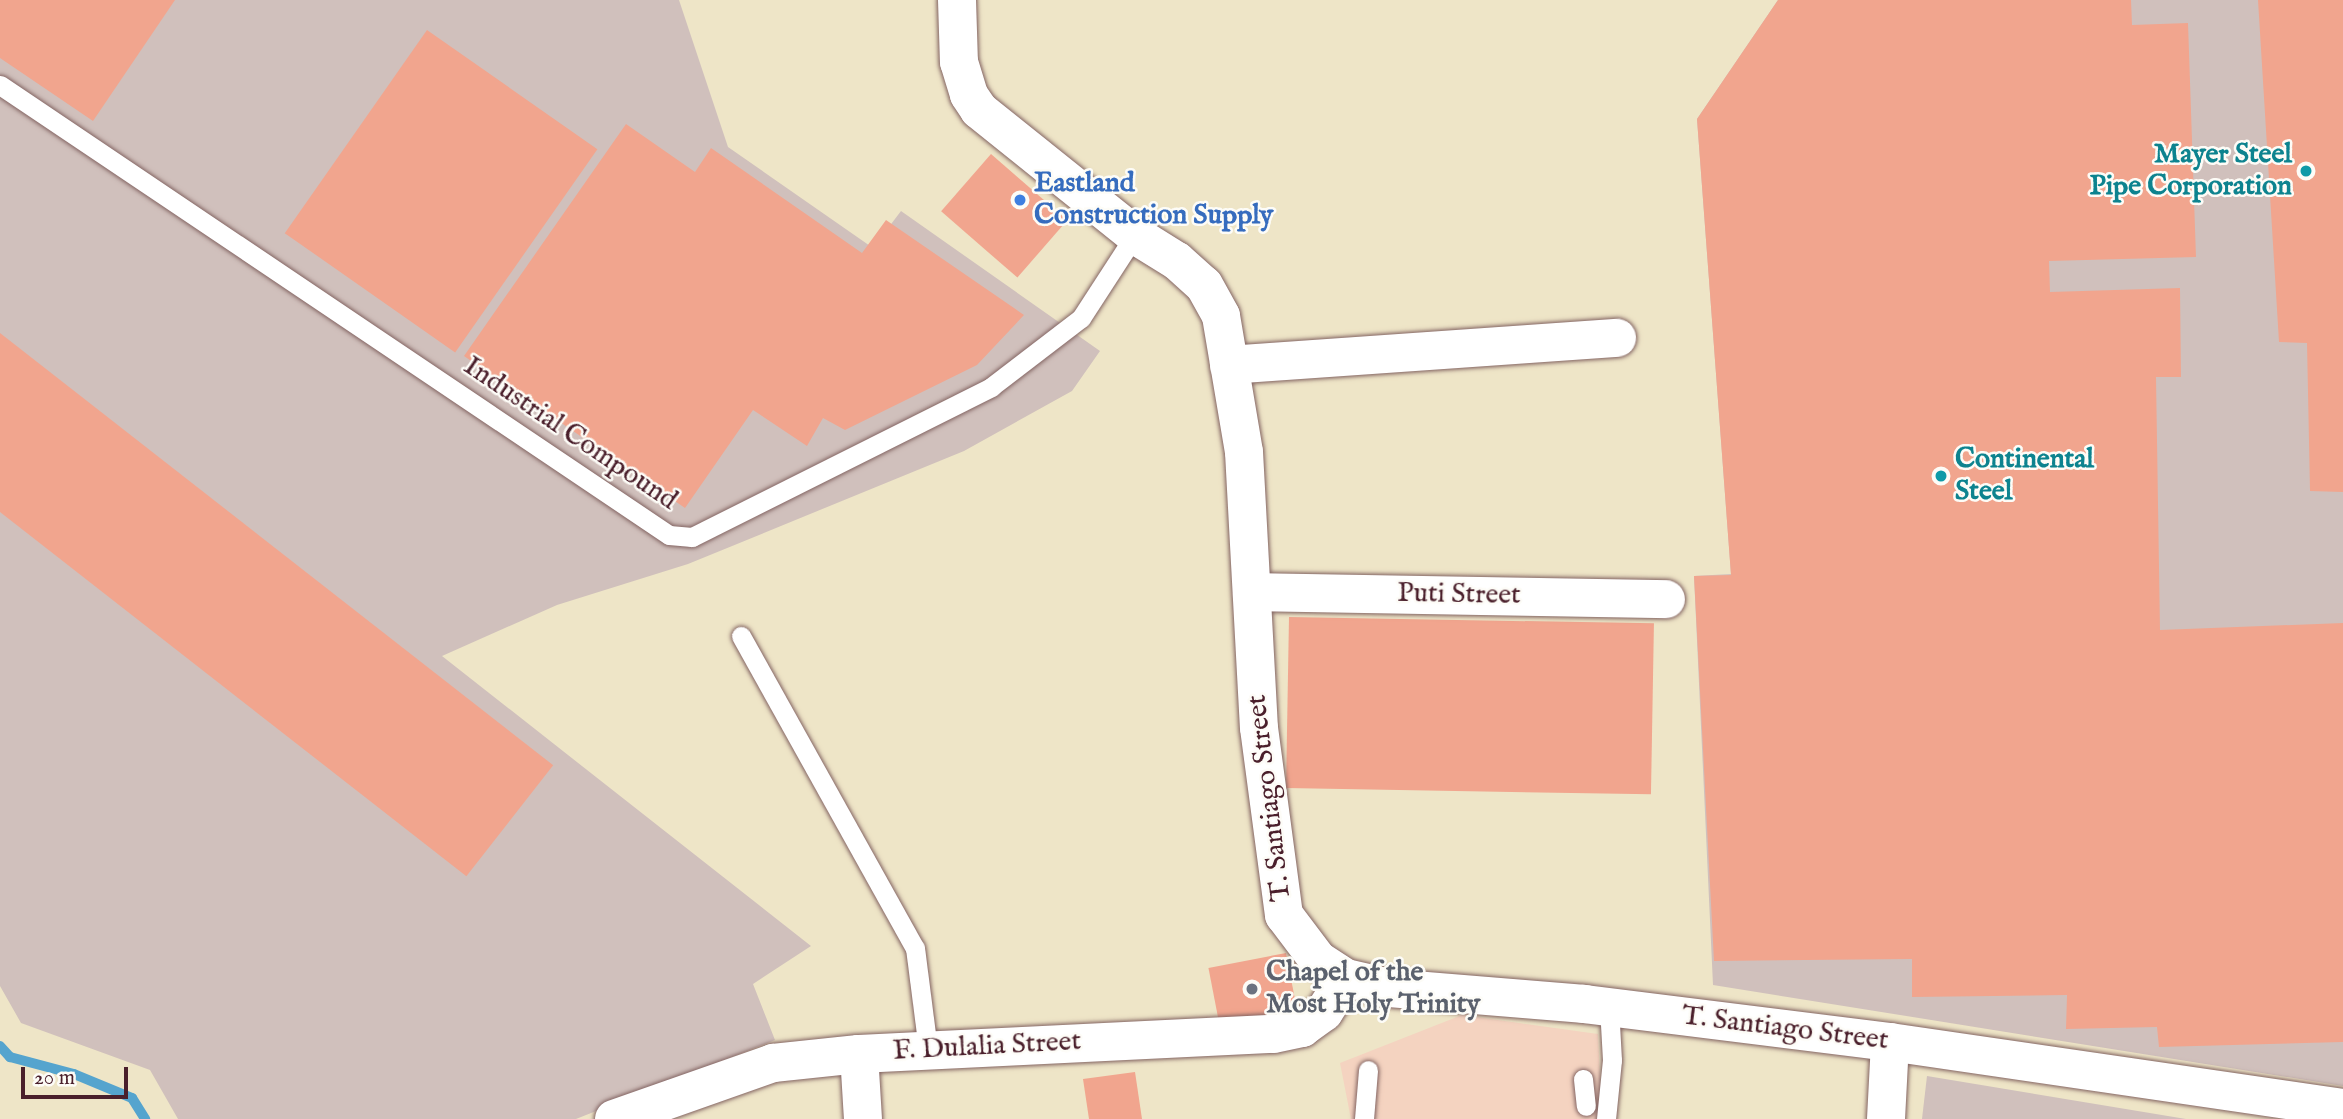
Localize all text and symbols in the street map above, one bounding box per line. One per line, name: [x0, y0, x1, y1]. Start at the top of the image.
place label: Mayer Steel Pipe Corporation: [2090, 138, 2292, 204]
marker: Mayer Steel Pipe Corporation: [2298, 163, 2314, 179]
place label: Eastland Construction Supply: [1034, 167, 1273, 233]
marker: Eastland Construction Supply: [1012, 192, 1028, 208]
street label: Industrial Compound: [457, 350, 683, 518]
place label: Continental Steel: [1955, 443, 2094, 509]
marker: Continental Steel: [1933, 468, 1949, 484]
street label: Puti Street: [1397, 577, 1521, 613]
street label: T. Santiago Street: [1241, 693, 1299, 903]
place label: Chapel of the Most Holy Trinity: [1266, 956, 1480, 1022]
marker: Chapel of the Most Holy Trinity: [1244, 981, 1260, 997]
street label: T. Santiago Street: [1680, 1000, 1890, 1058]
street label: F. Dulalia Street: [892, 1025, 1082, 1069]
scale bar: [24, 1052, 131, 1096]
text: 20 m: [34, 1065, 75, 1092]

